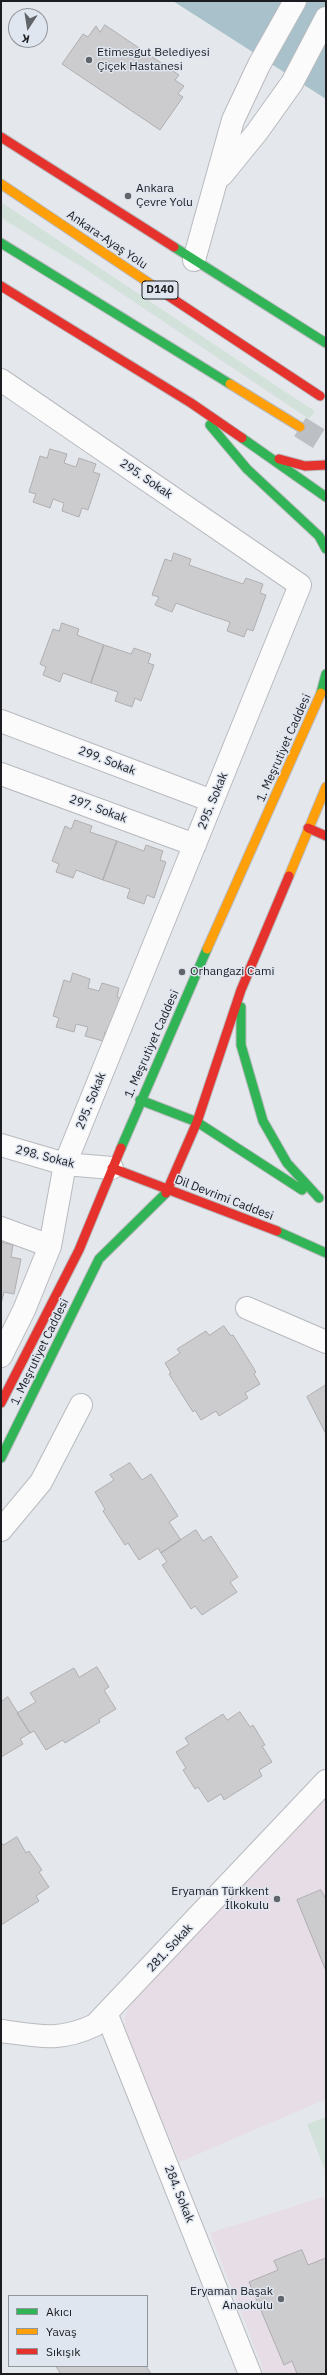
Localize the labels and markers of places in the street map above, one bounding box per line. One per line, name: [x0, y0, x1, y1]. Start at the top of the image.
place label: Etimesgut Belediyesi Çiçek Hastanesi: [97, 46, 210, 74]
marker: Etimesgut Belediyesi Çiçek Hastanesi: [84, 55, 94, 65]
place label: Ankara Çevre Yolu: [136, 182, 193, 210]
marker: Ankara Çevre Yolu: [123, 191, 133, 201]
place label: Orhangazi Cami: [190, 965, 274, 979]
marker: Orhangazi Cami: [177, 967, 187, 977]
place label: Eryaman Türkkent İlkokulu: [171, 1885, 269, 1913]
marker: Eryaman Türkkent İlkokulu: [272, 1894, 282, 1904]
place label: Eryaman Başak Anaokulu: [190, 2285, 273, 2313]
marker: Eryaman Başak Anaokulu: [276, 2294, 286, 2304]

